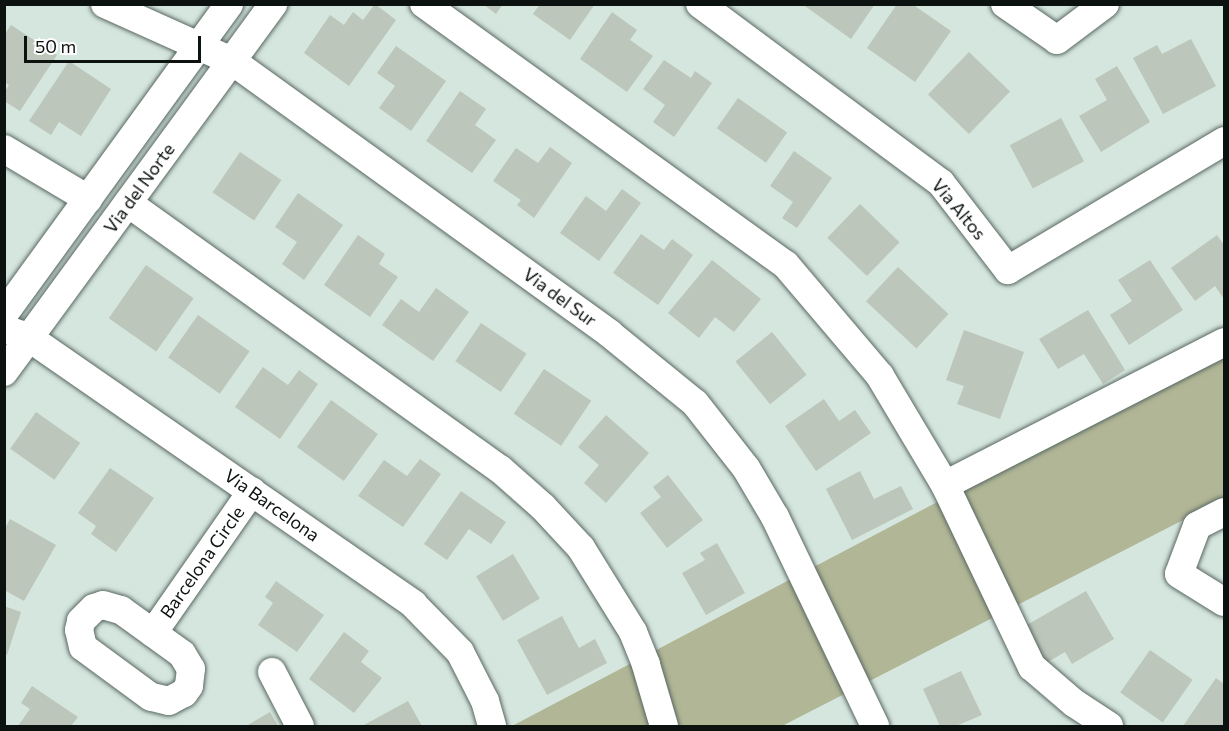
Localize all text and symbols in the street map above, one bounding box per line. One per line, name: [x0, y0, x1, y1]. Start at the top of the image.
scale bar: [27, 24, 204, 62]
text: 50 m: [35, 35, 76, 57]
street label: Via del Norte: [99, 139, 179, 237]
street label: Via Altos: [927, 174, 991, 244]
street label: Via del Sur: [519, 263, 601, 331]
street label: Via Barcelona: [220, 464, 324, 546]
street label: Barcelona Circle: [155, 502, 249, 622]

